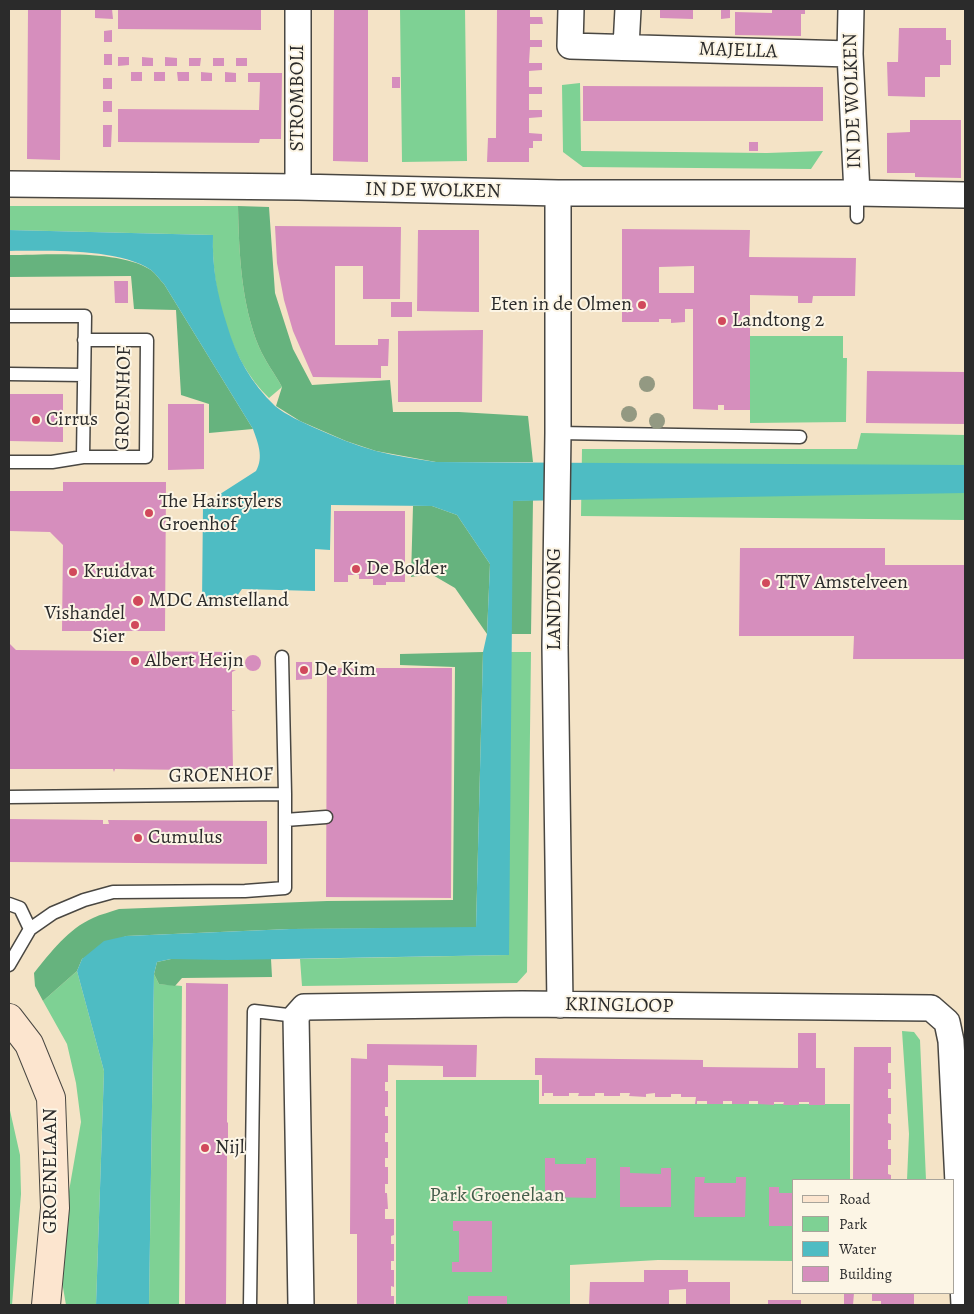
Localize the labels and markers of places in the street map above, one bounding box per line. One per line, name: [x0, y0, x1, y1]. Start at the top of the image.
place label: Eten in de Olmen: [490, 293, 632, 317]
marker: Eten in de Olmen: [636, 299, 648, 311]
place label: Landtong 2: [732, 309, 824, 333]
marker: Landtong 2: [716, 315, 728, 327]
place label: Cirrus: [46, 408, 98, 432]
marker: Cirrus: [30, 414, 42, 426]
place label: The Hairstylers Groenhof: [159, 490, 282, 537]
marker: The Hairstylers Groenhof: [143, 507, 155, 519]
place label: De Bolder: [366, 557, 447, 581]
place label: Kruidvat: [83, 560, 155, 584]
marker: De Bolder: [350, 563, 362, 575]
marker: Kruidvat: [67, 566, 79, 578]
place label: TTV Amstelveen: [776, 571, 908, 595]
marker: TTV Amstelveen: [760, 577, 772, 589]
place label: MDC Amstelland: [149, 589, 289, 613]
marker: MDC Amstelland: [131, 594, 145, 608]
place label: Vishandel Sier: [44, 602, 125, 649]
marker: Vishandel Sier: [129, 619, 141, 631]
place label: Albert Heijn: [145, 649, 244, 673]
marker: Albert Heijn: [129, 655, 141, 667]
place label: De Kim: [314, 658, 376, 682]
marker: De Kim: [298, 664, 310, 676]
place label: Cumulus: [148, 826, 223, 850]
marker: Cumulus: [132, 832, 144, 844]
place label: Nijl: [215, 1136, 245, 1160]
marker: Nijl: [199, 1142, 211, 1154]

